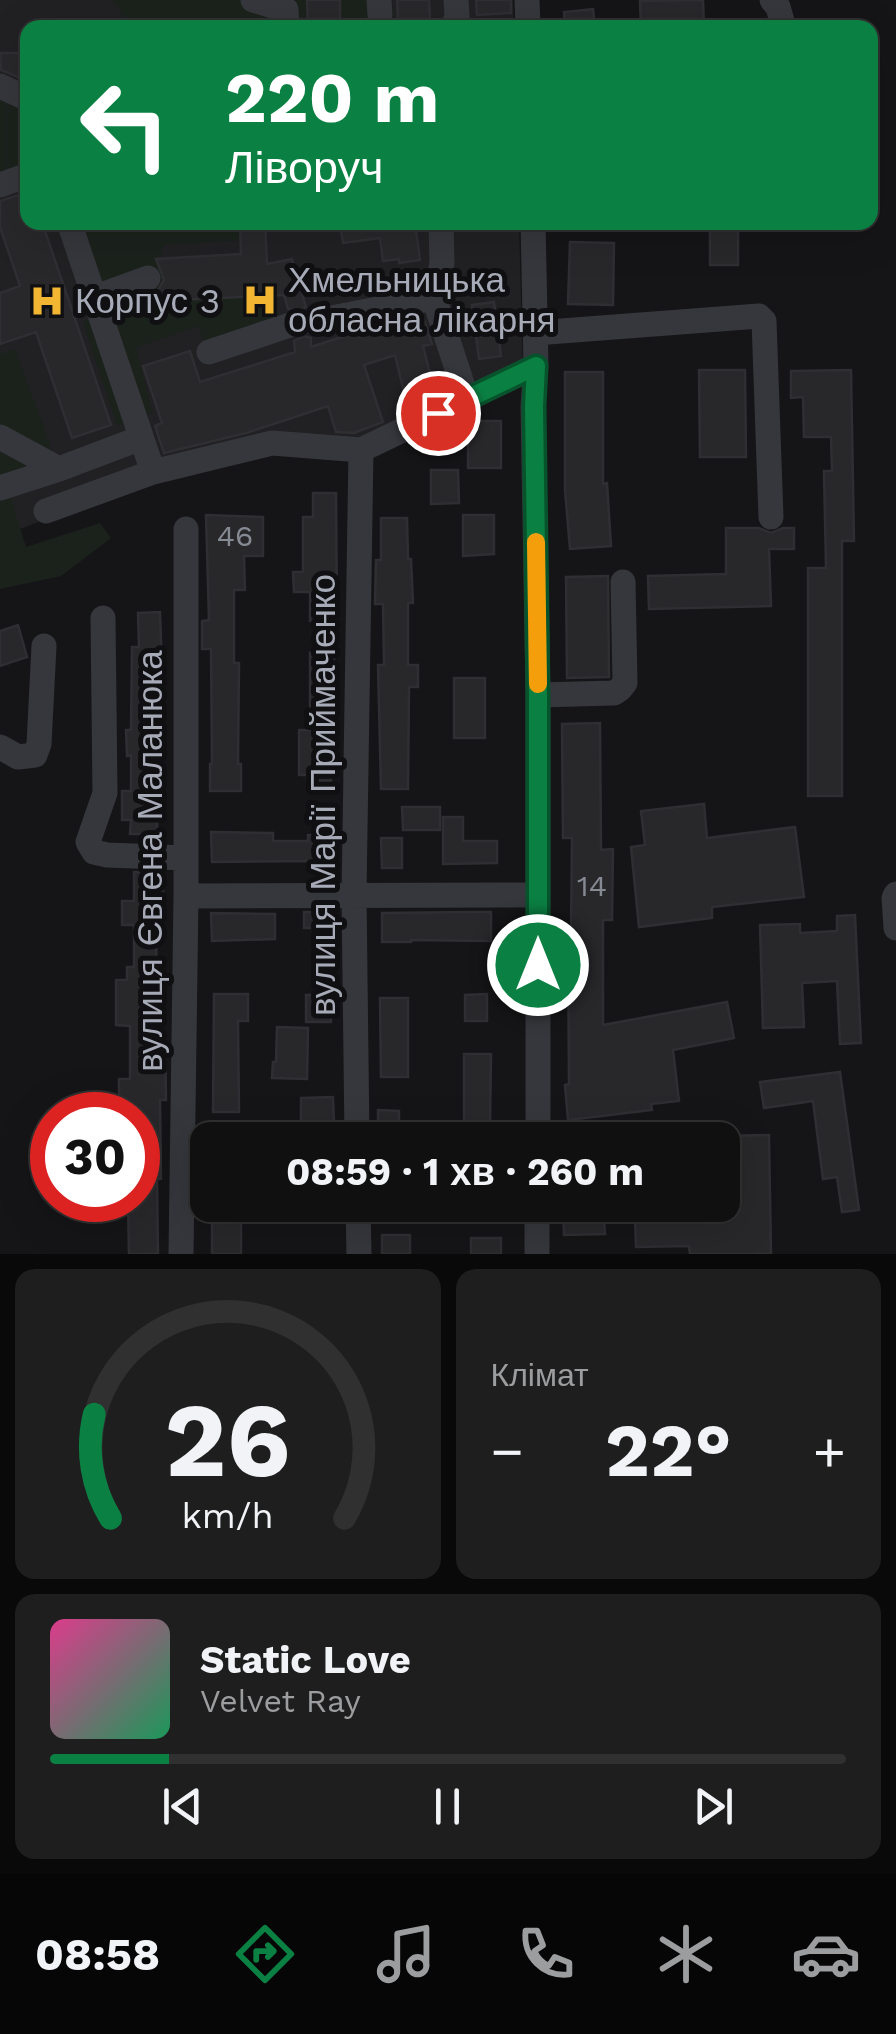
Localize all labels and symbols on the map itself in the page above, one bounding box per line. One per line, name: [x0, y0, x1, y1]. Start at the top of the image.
place label: Хмельницька обласна лікарня: [288, 259, 556, 341]
place label: Корпус 3: [75, 280, 220, 322]
hospital icon: Хмельницька обласна лікарня: [241, 281, 279, 319]
hospital icon: Корпус 3: [28, 282, 66, 320]
pin: [396, 371, 481, 456]
house number: 46: [217, 518, 253, 553]
street label: вулиця Марії Приймаченко: [302, 574, 344, 1016]
street label: вулиця Євгена Маланюка: [129, 650, 171, 1072]
house number: 14: [577, 868, 607, 903]
position arrow: [486, 913, 590, 1017]
speed limit sign: 30: [30, 1092, 160, 1222]

